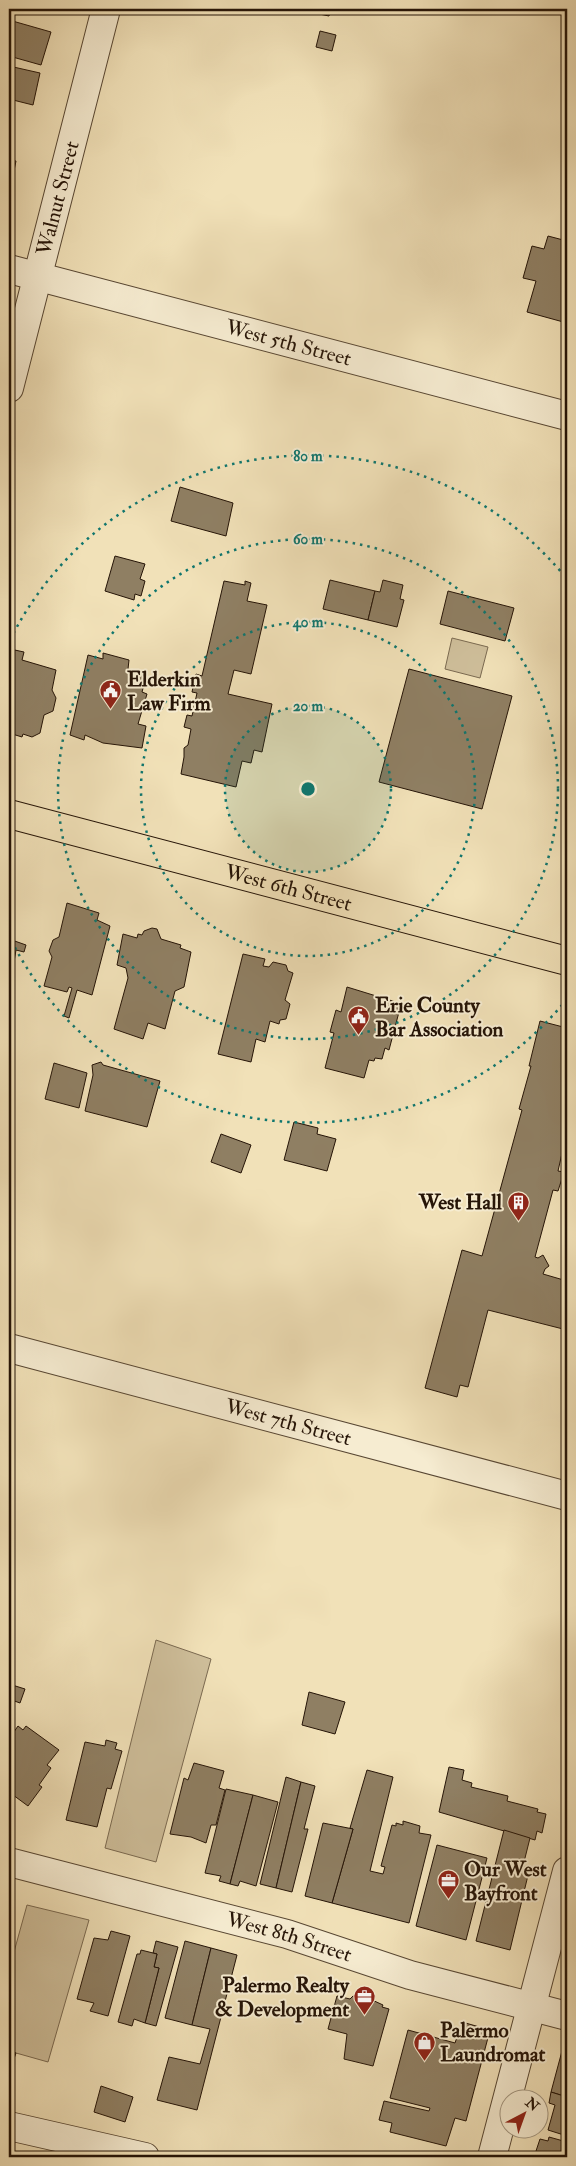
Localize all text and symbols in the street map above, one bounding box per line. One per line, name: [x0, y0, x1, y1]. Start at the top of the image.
street label: Walnut Street: [30, 138, 86, 259]
street label: West 5th Street: [222, 313, 354, 373]
text: 80 m: [293, 447, 323, 466]
text: 60 m: [293, 530, 323, 549]
text: 40 m: [292, 613, 324, 632]
place label: Elderkin Law Firm: [127, 666, 211, 717]
public building icon: Elderkin Law Firm: [99, 679, 123, 710]
text: 20 m: [293, 697, 323, 716]
centre of rings: [299, 780, 317, 798]
street label: West 6th Street: [221, 858, 355, 918]
place label: Erie County Bar Association: [375, 992, 504, 1043]
public building icon: Erie County Bar Association: [347, 1005, 371, 1036]
place label: West Hall: [418, 1189, 503, 1216]
building icon: West Hall: [506, 1190, 530, 1221]
street label: West 7th Street: [221, 1393, 354, 1452]
place label: Our West Bayfront: [464, 1856, 547, 1907]
office icon: Our West Bayfront: [436, 1869, 460, 1900]
street label: West 8th Street: [223, 1906, 355, 1969]
place label: Palermo Realty & Development: [215, 1972, 350, 2023]
office icon: Palermo Realty & Development: [353, 1985, 377, 2016]
place label: Palermo Laundromat: [440, 2017, 546, 2068]
shop icon: Palermo Laundromat: [412, 2030, 436, 2061]
north arrow: [498, 2088, 548, 2138]
text: N: [521, 2093, 543, 2115]

